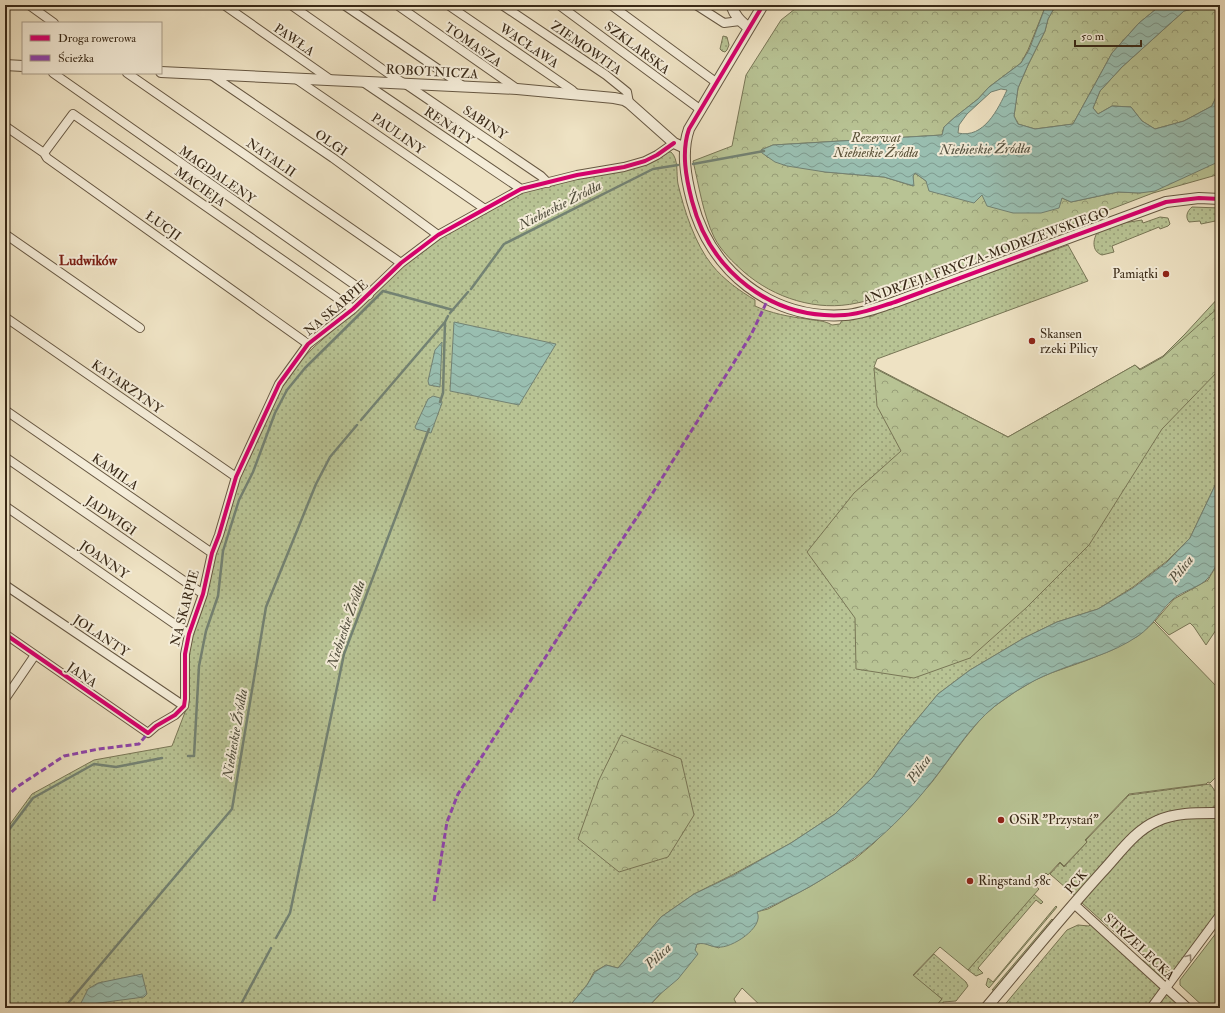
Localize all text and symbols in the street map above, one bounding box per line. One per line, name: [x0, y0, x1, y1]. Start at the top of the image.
street label: ZIEMOWITA: [547, 18, 625, 79]
street label: SZKLARSKA: [601, 18, 674, 78]
street label: TOMASZA: [441, 19, 505, 71]
street label: PAWŁA: [271, 20, 318, 60]
street label: WACŁAWA: [495, 20, 562, 72]
legend: [22, 22, 162, 74]
scale bar: [1075, 22, 1141, 48]
text: 50 m: [1081, 29, 1105, 44]
text: Droga rowerowa: [58, 31, 137, 46]
text: Ścieżka: [58, 51, 95, 66]
street label: ROBOTNICZA: [385, 62, 479, 82]
street label: SABINY: [460, 102, 511, 144]
street label: RENATY: [421, 104, 478, 149]
street label: PAULINY: [368, 110, 429, 159]
street label: OLGI: [312, 126, 350, 160]
park label: Rezerwat Niebieskie Źródła: [833, 130, 918, 161]
street label: NATALII: [243, 135, 299, 181]
water label: Niebieskie Źródła: [938, 139, 1031, 158]
street label: MAGDALENY: [176, 143, 259, 208]
street label: MACIEJA: [172, 164, 229, 211]
water label: Niebieskie Źródła: [514, 176, 605, 234]
street label: ANDRZEJA FRYCZA-MODRZEWSKIEGO: [860, 204, 1111, 308]
street label: ŁUCJI: [142, 208, 184, 244]
district label: Ludwików: [59, 252, 119, 269]
place label: Pamiątki: [1113, 266, 1159, 282]
marker: Pamiątki: [1161, 269, 1171, 279]
street label: NA SKARPIE: [301, 277, 371, 339]
place label: Skansen rzeki Pilicy: [1040, 326, 1098, 358]
marker: Skansen rzeki Pilicy: [1027, 336, 1037, 346]
street label: KATARZYNY: [88, 357, 167, 418]
street label: KAMILA: [89, 450, 142, 494]
street label: JADWIGI: [82, 492, 139, 539]
street label: JOANNY: [76, 537, 133, 583]
water label: Pilica: [1164, 551, 1197, 587]
street label: NA SKARPIE: [167, 568, 203, 648]
water label: Niebieskie Żródła: [323, 578, 369, 671]
street label: JOLANTY: [69, 611, 133, 661]
street label: JANA: [63, 658, 101, 691]
water label: Niebieskie Źródła: [218, 687, 251, 781]
water label: Pilica: [903, 751, 935, 787]
place label: OSiR "Przystań": [1009, 812, 1099, 829]
marker: OSiR "Przystań": [996, 815, 1006, 825]
street label: PCK: [1061, 866, 1091, 897]
place label: Ringstand 58c: [978, 873, 1051, 889]
marker: Ringstand 58c: [965, 876, 975, 886]
street label: STRZELECKA: [1100, 910, 1178, 984]
water label: Pilica: [640, 939, 675, 973]
one-way arrow: [1184, 954, 1191, 961]

